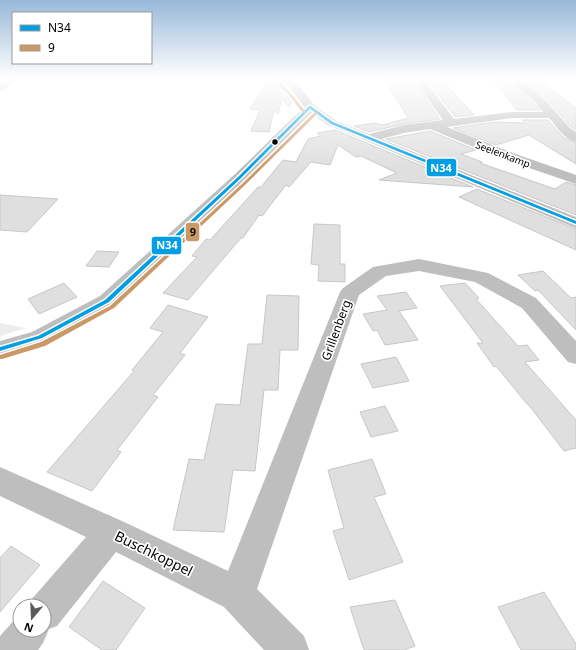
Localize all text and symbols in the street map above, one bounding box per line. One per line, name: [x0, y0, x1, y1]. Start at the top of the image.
legend: [12, 12, 152, 64]
text: N34: [48, 19, 71, 36]
text: 9: [48, 39, 55, 56]
unlabelled marker: [270, 137, 280, 147]
street label: Seelenkamp: [474, 137, 532, 171]
line badge: N34: [426, 158, 457, 177]
text: N34: [430, 160, 452, 175]
line badge: 9: [185, 222, 200, 242]
text: 9: [190, 224, 196, 239]
line badge: N34: [151, 236, 182, 255]
text: N34: [156, 237, 178, 252]
street label: Grillenberg: [317, 297, 355, 363]
street label: Buschkoppel: [112, 526, 196, 580]
north arrow: [12, 598, 52, 638]
text: N: [22, 619, 35, 636]

